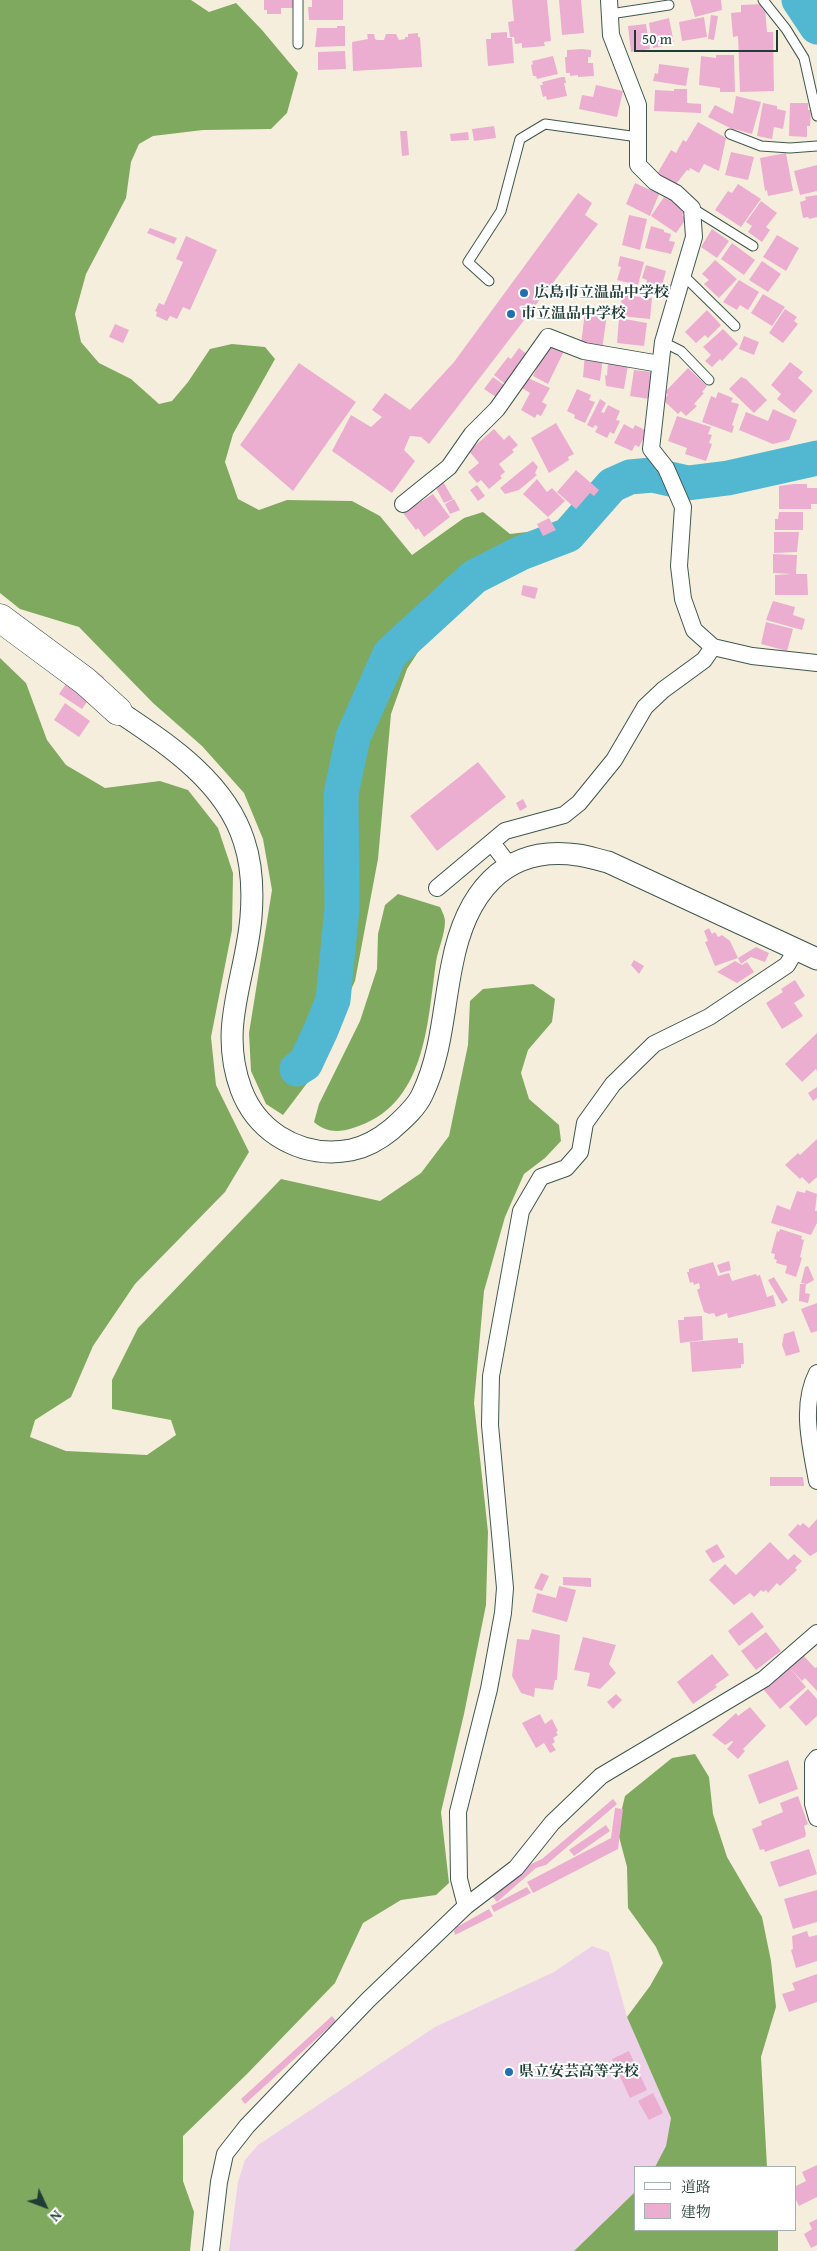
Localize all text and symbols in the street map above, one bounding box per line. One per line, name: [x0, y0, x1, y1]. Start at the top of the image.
scale bar: [637, 20, 781, 52]
text: 50 m: [642, 28, 672, 49]
place label: 広島市立温品中学校: [534, 284, 669, 302]
marker: 広島市立温品中学校: [518, 287, 530, 299]
place label: 市立温品中学校: [521, 305, 626, 323]
marker: 市立温品中学校: [505, 308, 517, 320]
place label: 県立安芸高等学校: [519, 2063, 639, 2081]
marker: 県立安芸高等学校: [503, 2066, 515, 2078]
legend: [634, 2166, 797, 2231]
text: 道路: [681, 2176, 711, 2197]
north arrow: [20, 2181, 70, 2231]
text: 建物: [681, 2201, 711, 2222]
text: N: [45, 2206, 66, 2226]

